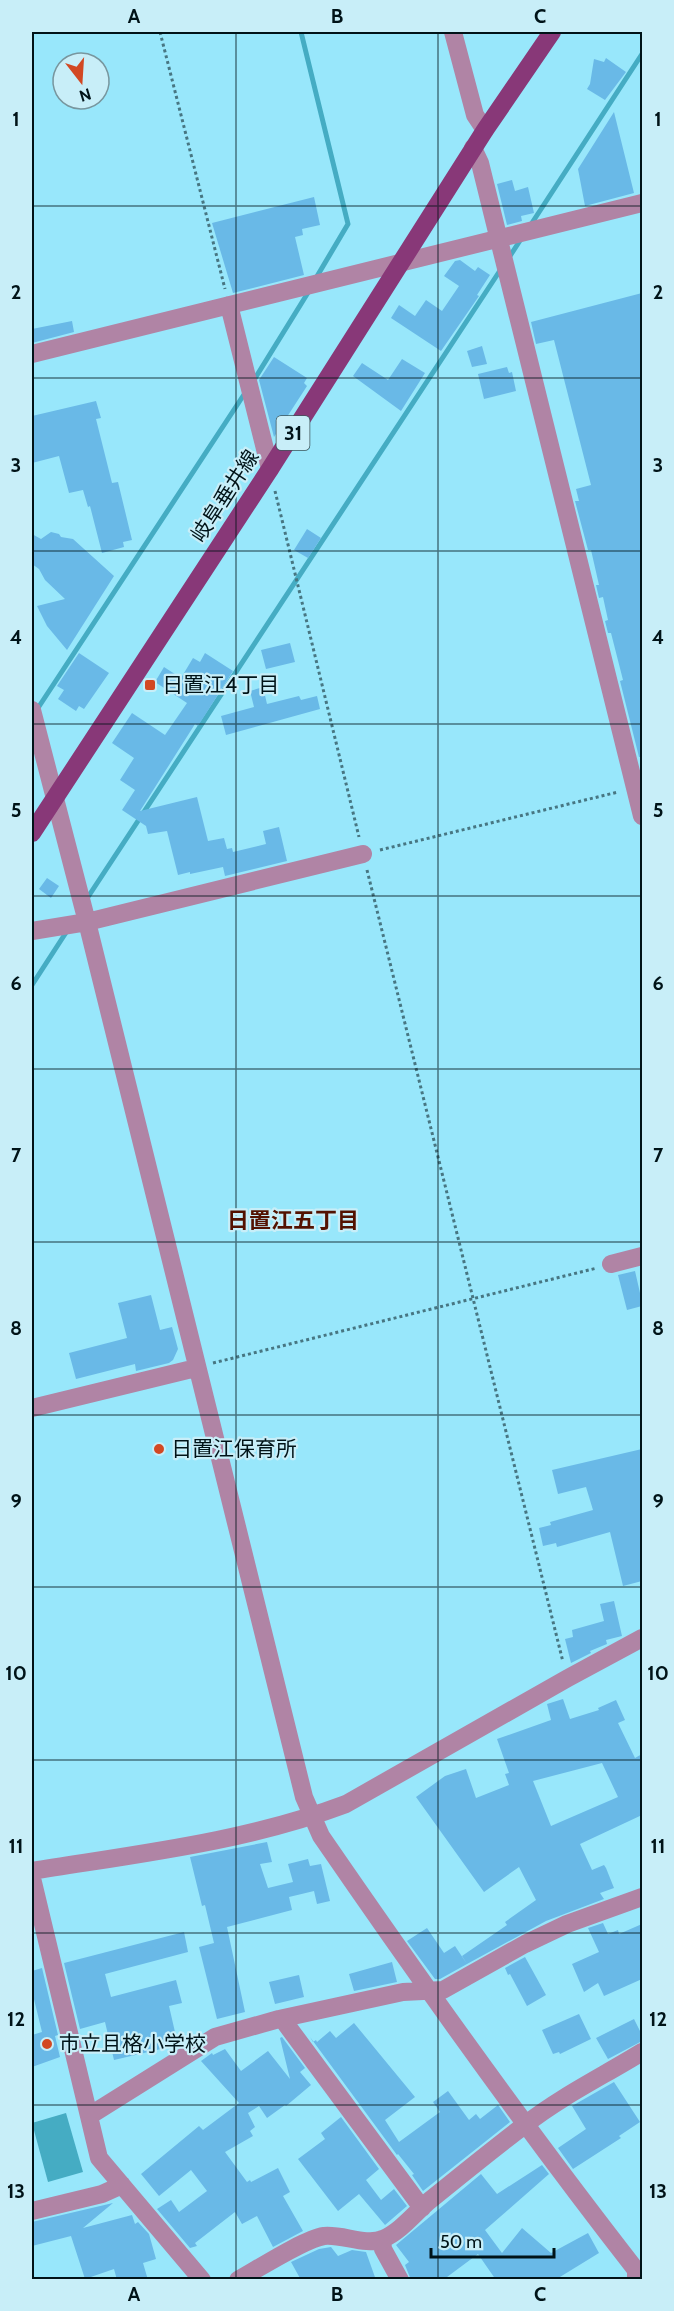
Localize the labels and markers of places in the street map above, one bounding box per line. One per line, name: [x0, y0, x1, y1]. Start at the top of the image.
place label: 日置江4丁目: [162, 672, 279, 697]
marker: 日置江4丁目: [143, 678, 157, 692]
place label: 日置江保育所: [171, 1436, 297, 1461]
marker: 日置江保育所: [152, 1442, 166, 1456]
place label: 市立且格小学校: [59, 2031, 206, 2056]
marker: 市立且格小学校: [40, 2037, 54, 2051]

